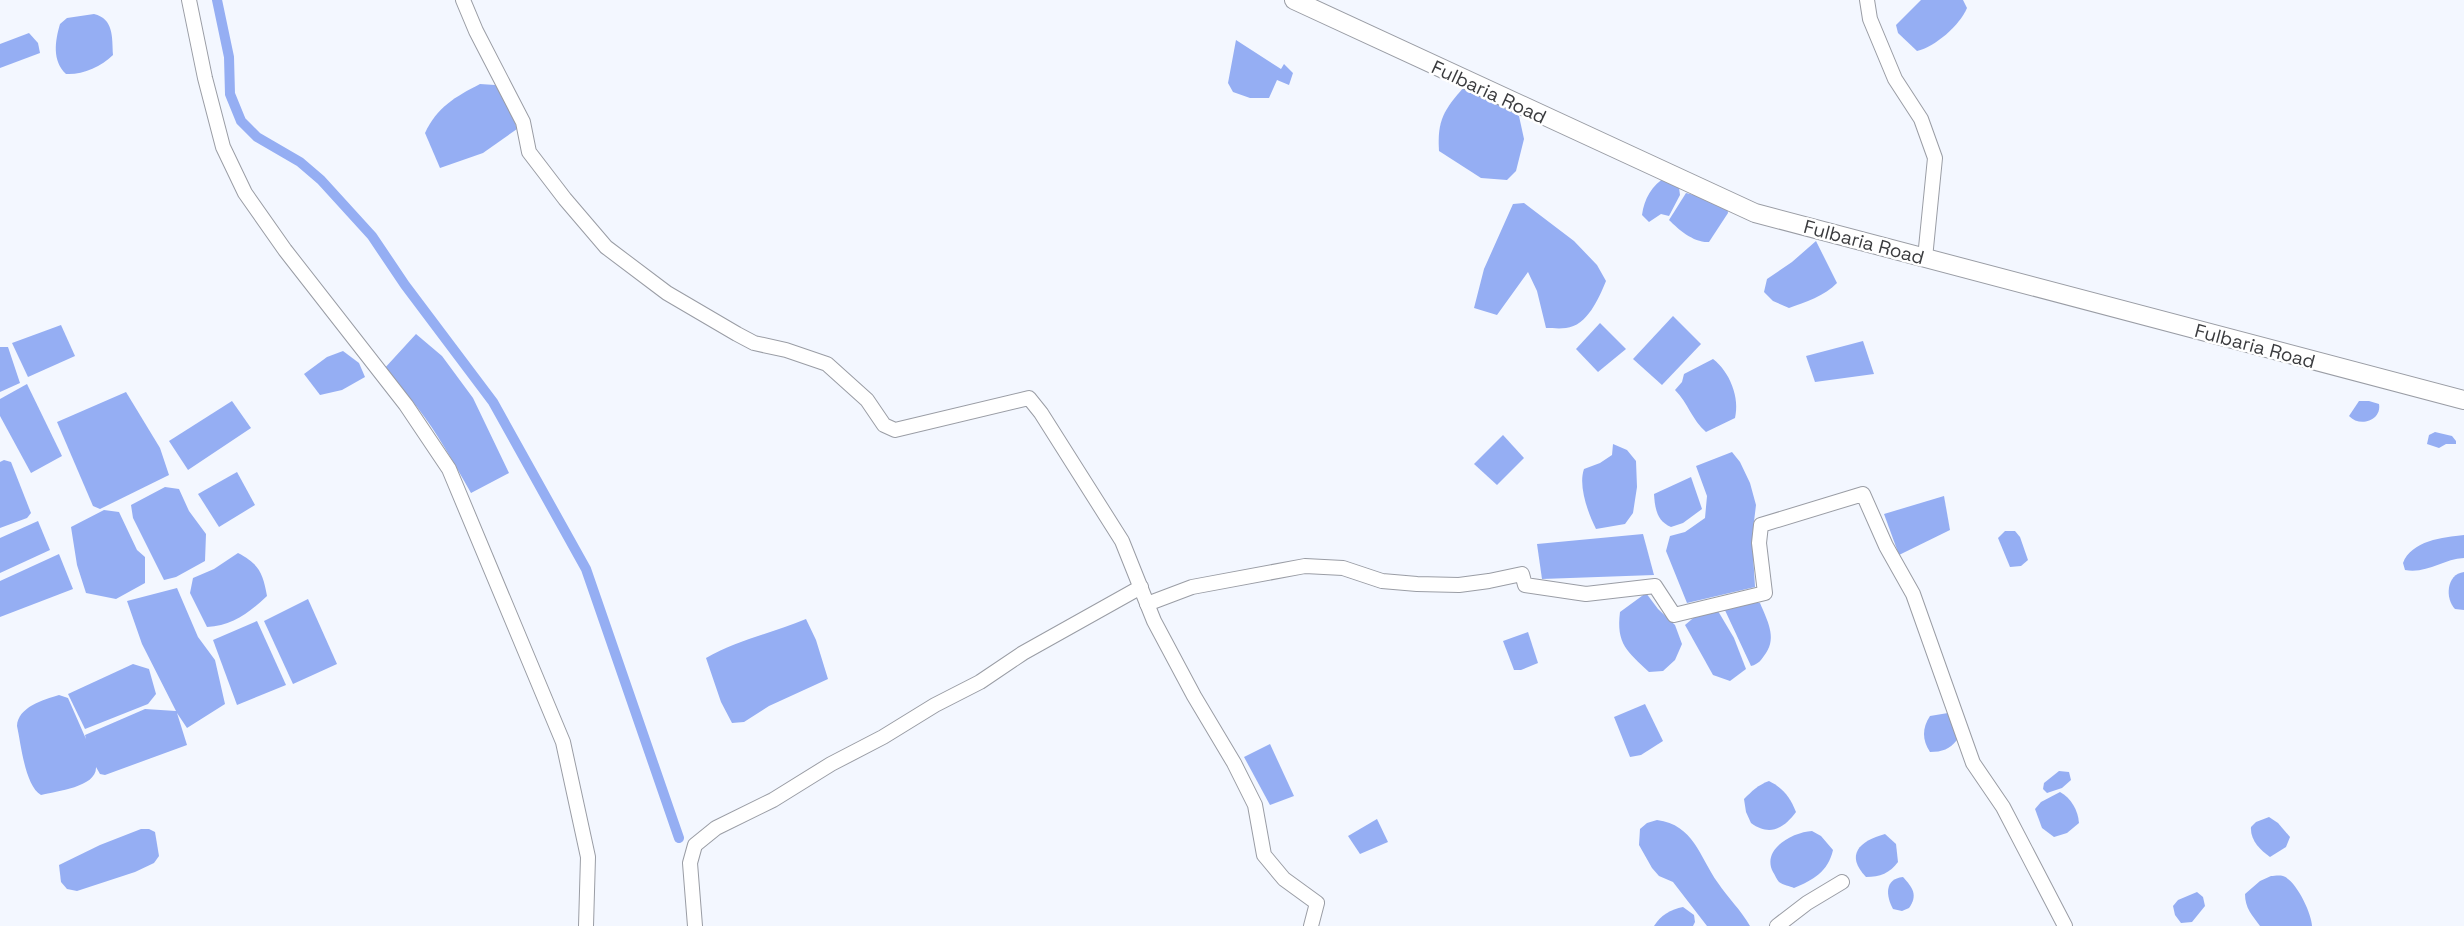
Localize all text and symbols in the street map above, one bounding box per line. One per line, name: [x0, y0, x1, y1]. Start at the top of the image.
street label: Fulbaria Road: [1428, 54, 1550, 130]
street label: Fulbaria Road: [1801, 214, 1927, 270]
street label: Fulbaria Road: [2192, 318, 2318, 374]

